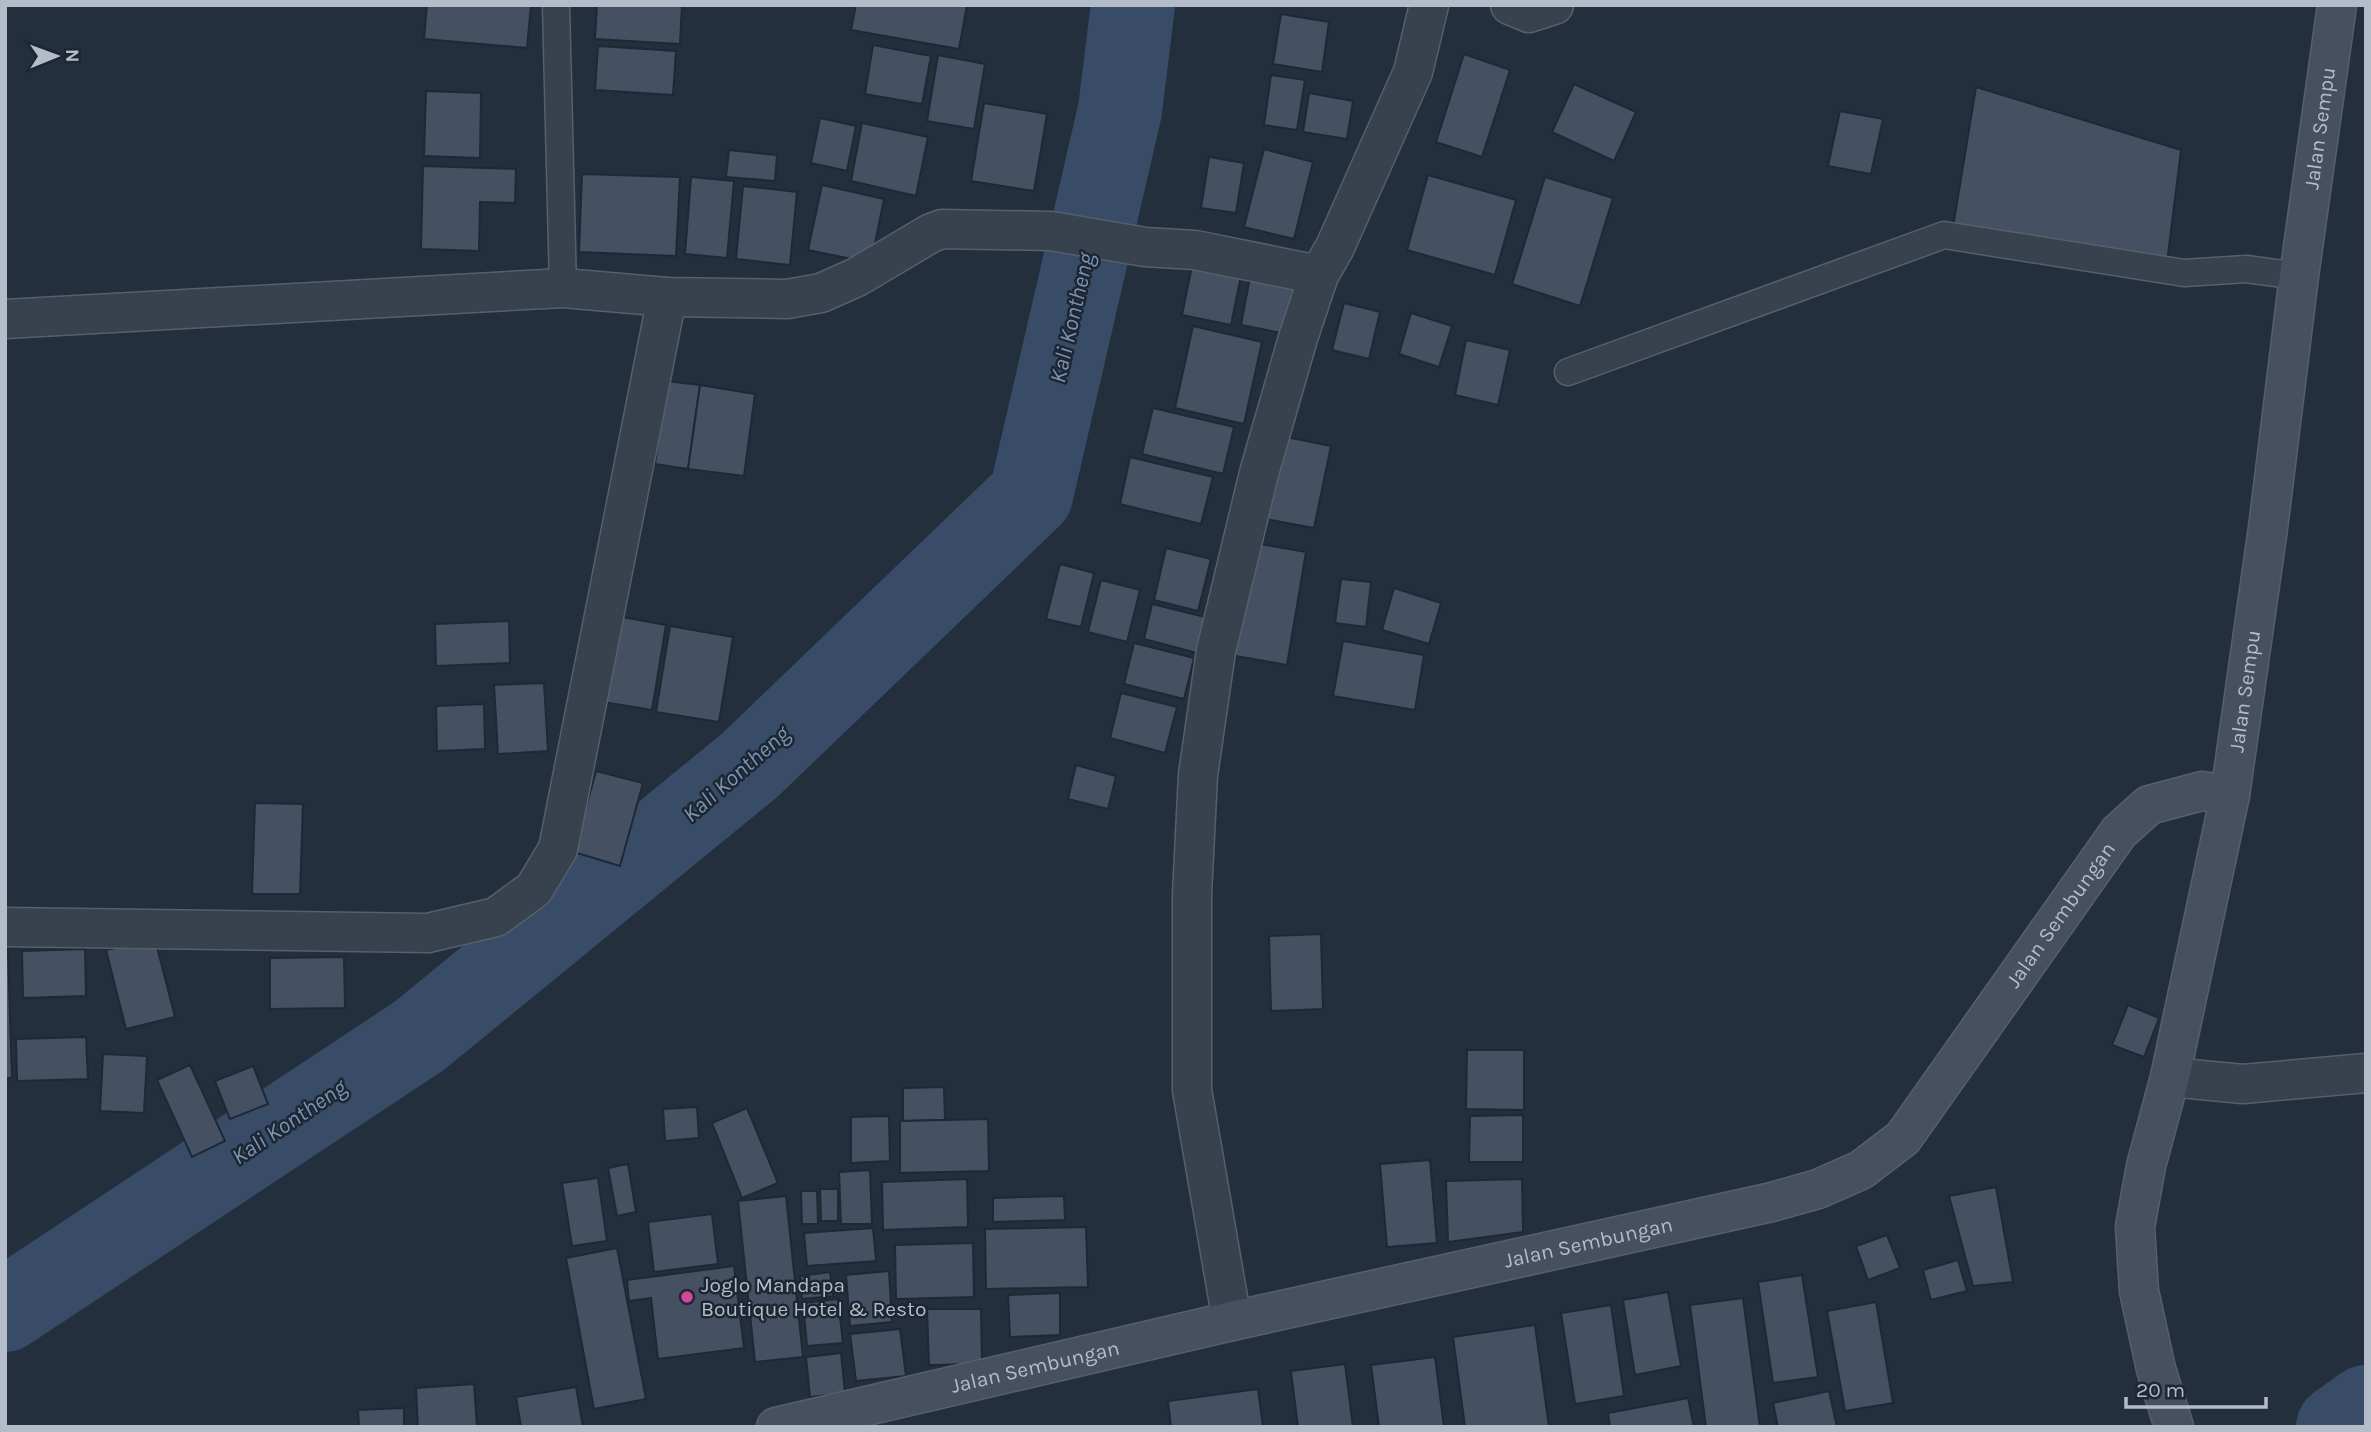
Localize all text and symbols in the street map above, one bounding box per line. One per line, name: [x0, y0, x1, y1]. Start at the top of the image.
north arrow: [21, 21, 91, 91]
text: N: [61, 49, 83, 63]
street label: Jalan Sempu: [2299, 65, 2340, 191]
water label: Kali Kontheng: [1044, 249, 1100, 386]
street label: Jalan Sempu: [2224, 628, 2265, 754]
water label: Kali Kontheng: [677, 719, 796, 828]
street label: Jalan Sembungan: [2001, 837, 2120, 992]
water label: Kali Kontheng: [226, 1073, 353, 1170]
street label: Jalan Sembungan: [1502, 1212, 1675, 1273]
place label: Joglo Mandapa Boutique Hotel & Resto: [701, 1273, 926, 1321]
marker: Joglo Mandapa Boutique Hotel & Resto: [679, 1289, 695, 1305]
street label: Jalan Sembungan: [948, 1336, 1122, 1398]
scale bar: [2126, 1366, 2266, 1410]
text: 20 m: [2136, 1378, 2185, 1402]

